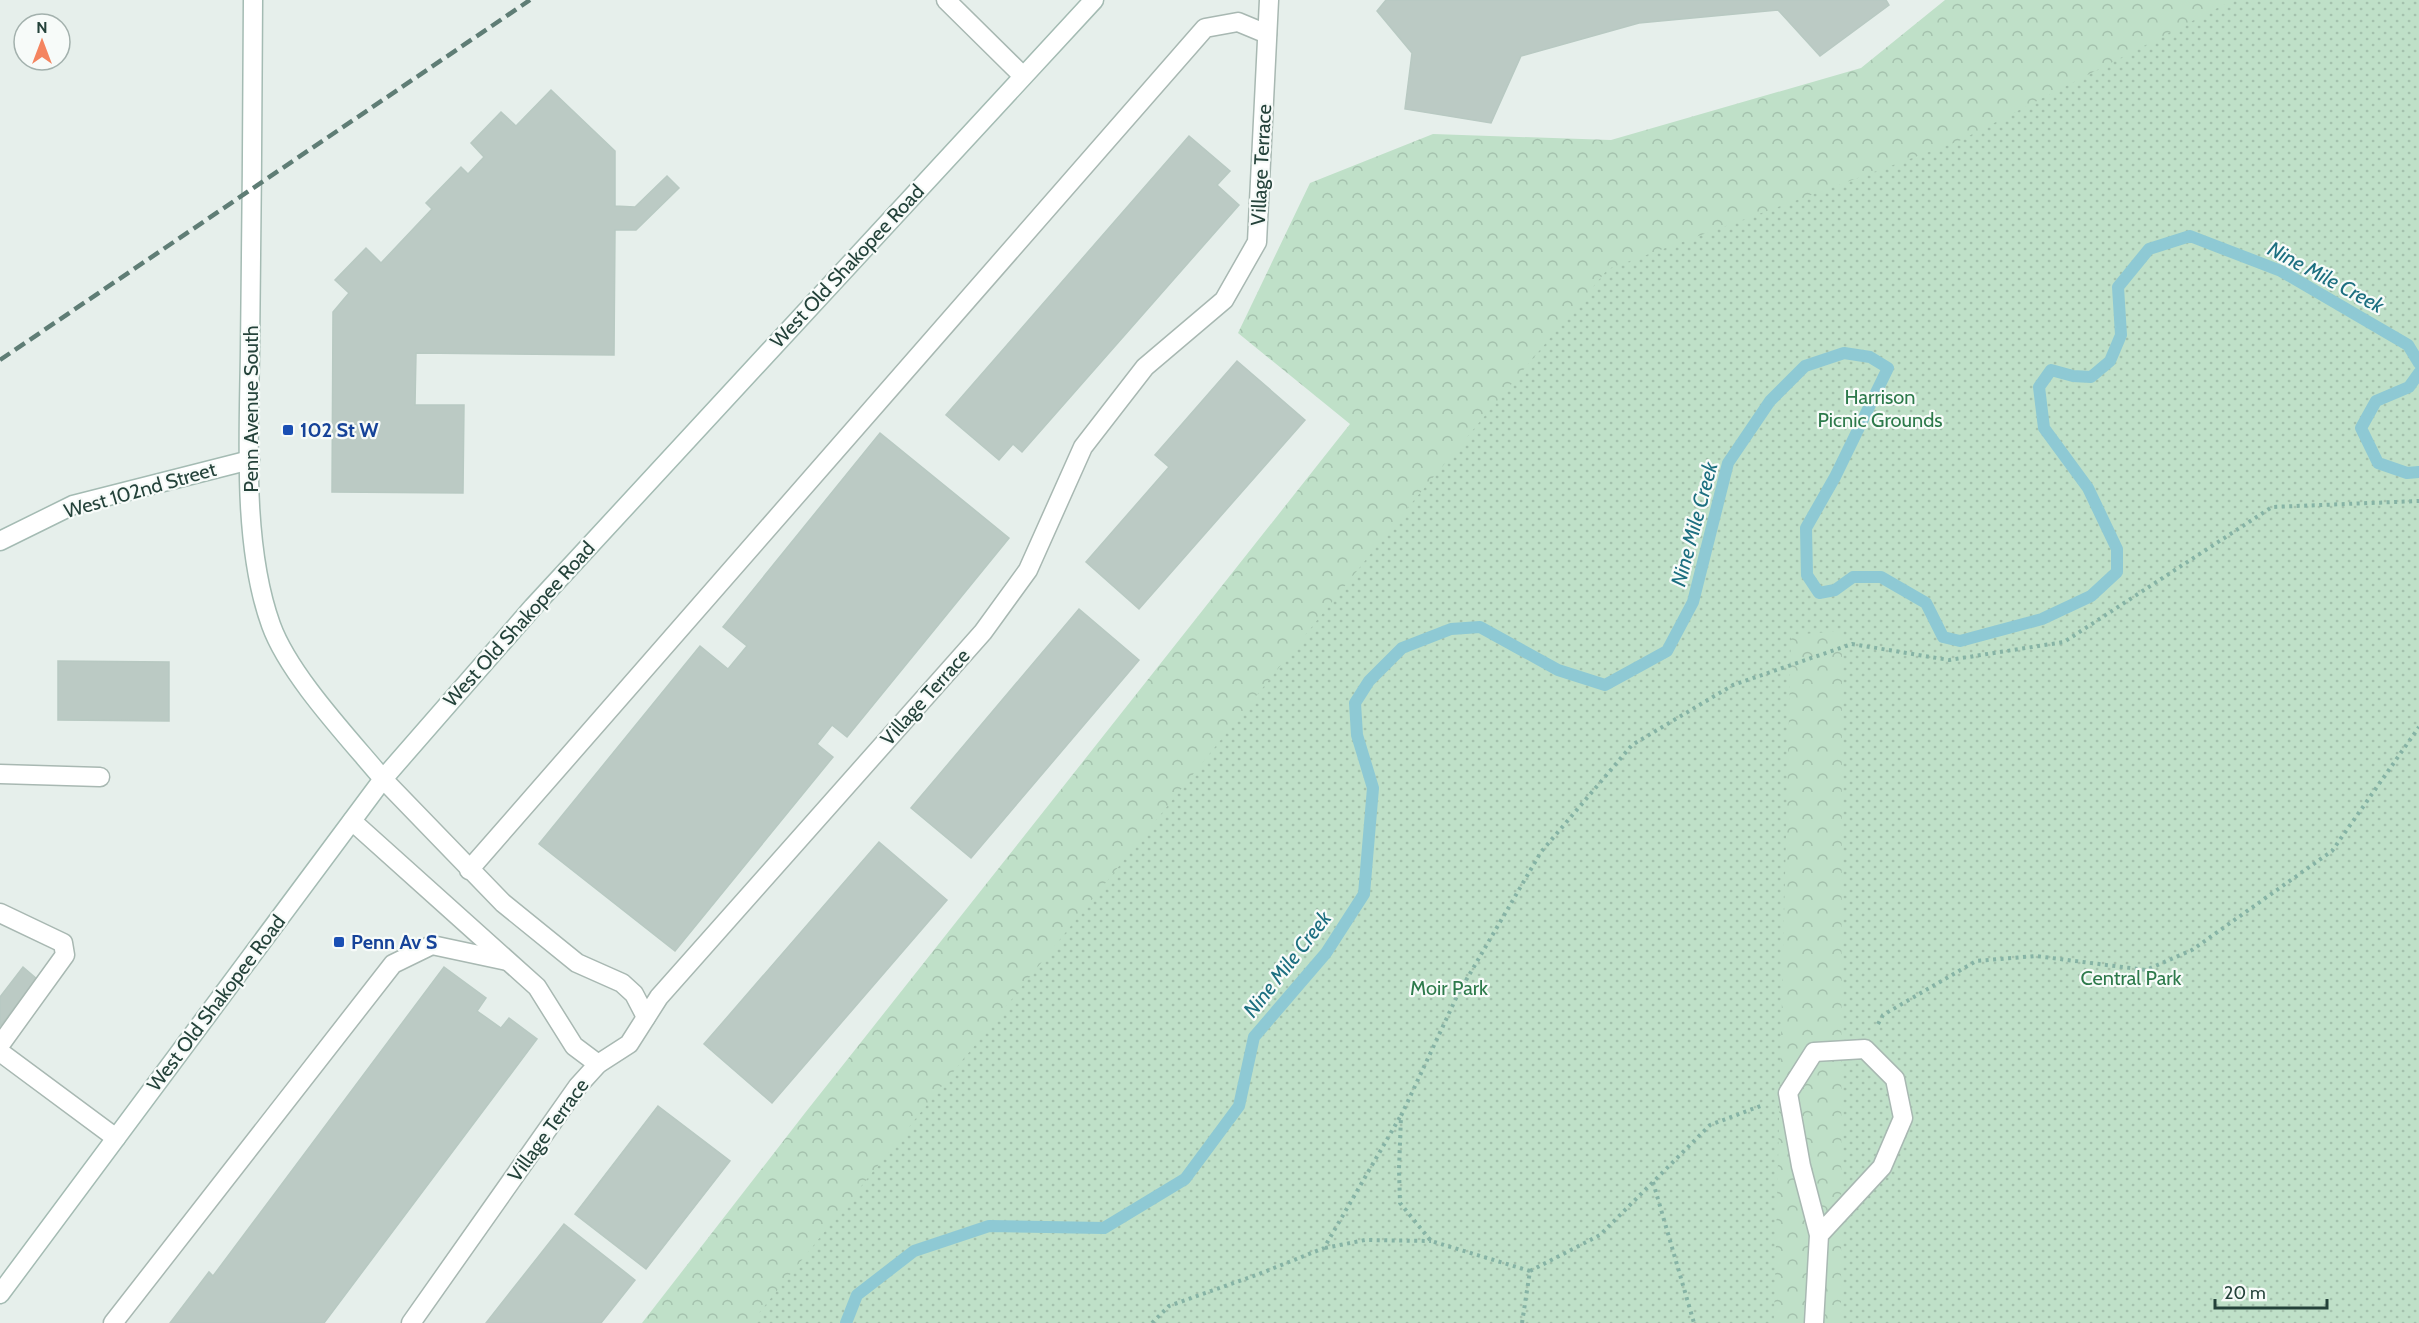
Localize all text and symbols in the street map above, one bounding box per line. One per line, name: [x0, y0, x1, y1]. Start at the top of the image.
north arrow: [12, 12, 72, 72]
text: N: [36, 18, 48, 37]
street label: Village Terrace: [1246, 104, 1276, 226]
street label: West Old Shakopee Road: [765, 179, 929, 353]
water label: Nine Mile Creek: [2264, 236, 2389, 319]
street label: Penn Avenue South: [239, 326, 263, 492]
park label: Harrison Picnic Grounds: [1817, 385, 1943, 432]
place label: 102 St W: [300, 418, 379, 442]
marker: 102 St W: [281, 423, 295, 437]
street label: West 102nd Street: [61, 457, 219, 523]
water label: Nine Mile Creek: [1665, 458, 1723, 589]
street label: West Old Shakopee Road: [438, 536, 600, 712]
street label: Village Terrace: [875, 644, 975, 750]
water label: Nine Mile Creek: [1238, 905, 1337, 1022]
street label: West Old Shakopee Road: [142, 910, 290, 1096]
place label: Penn Av S: [351, 930, 438, 954]
marker: Penn Av S: [332, 935, 346, 949]
park label: Central Park: [2080, 966, 2182, 990]
park label: Moir Park: [1410, 976, 1488, 1000]
street label: Village Terrace: [503, 1074, 593, 1186]
scale bar: [2215, 1272, 2328, 1310]
text: 20 m: [2224, 1282, 2266, 1304]

